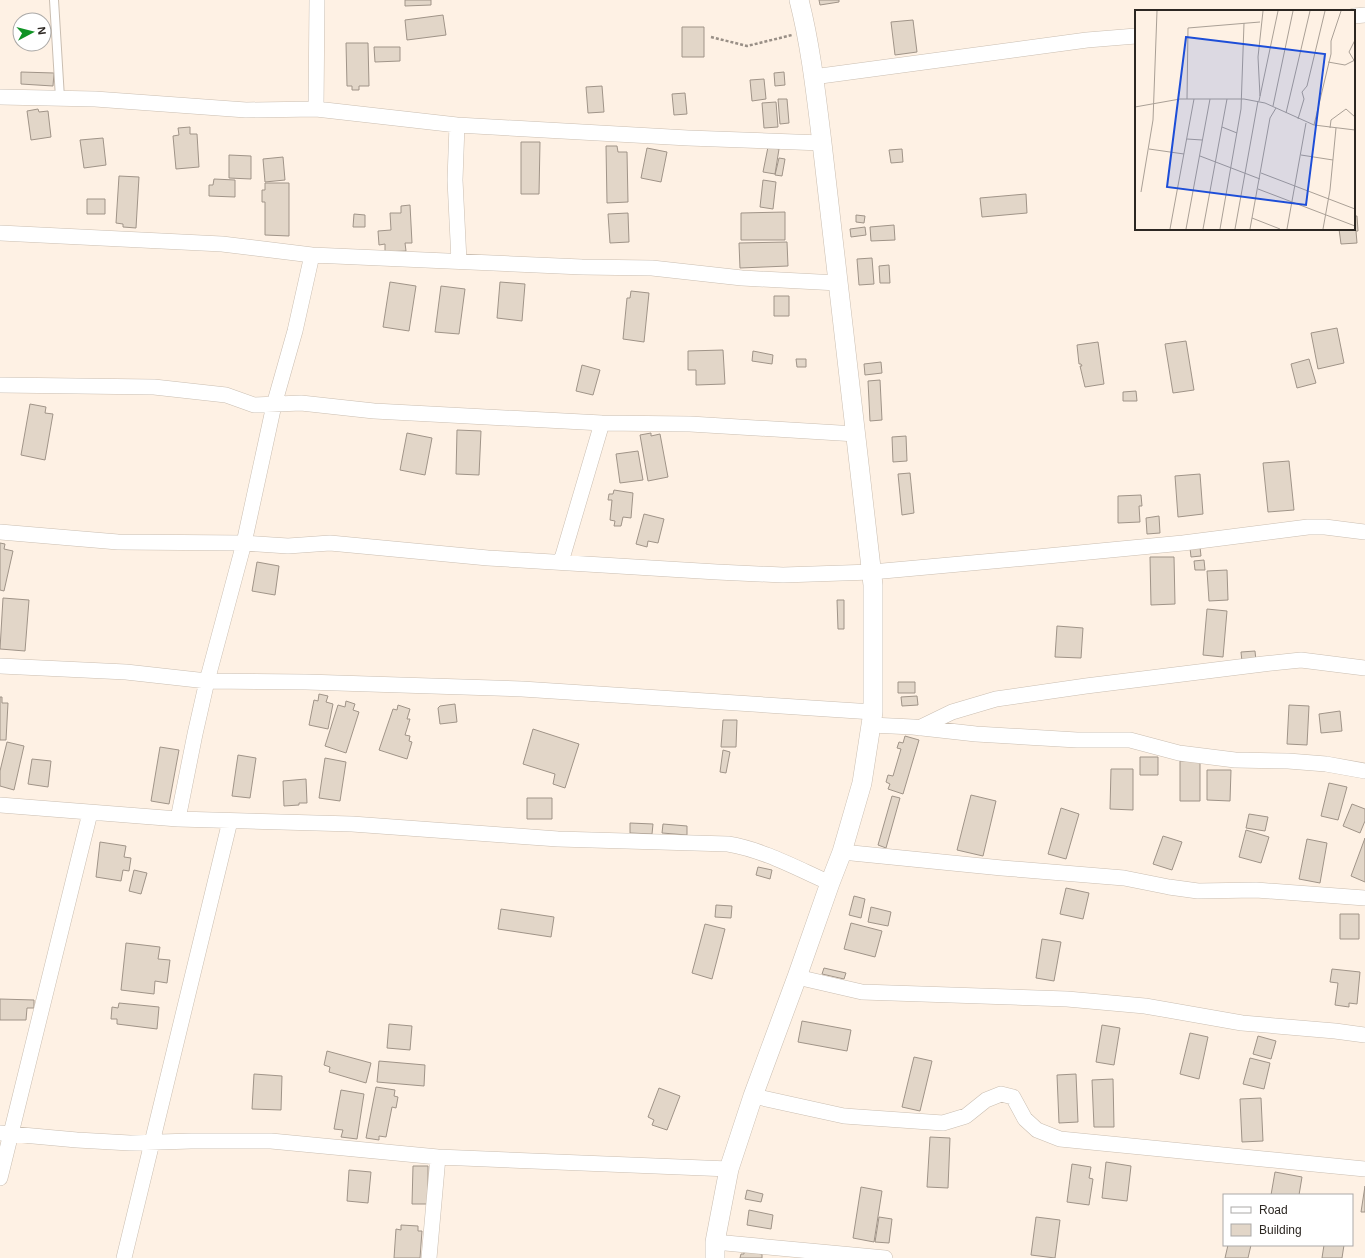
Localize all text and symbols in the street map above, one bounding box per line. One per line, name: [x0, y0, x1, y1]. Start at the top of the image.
inset map: [1135, 10, 1355, 230]
north arrow: [12, 12, 52, 52]
text: N: [35, 26, 48, 36]
legend: [1223, 1194, 1353, 1246]
text: Road: [1259, 1203, 1288, 1217]
text: Building: [1259, 1223, 1302, 1237]

